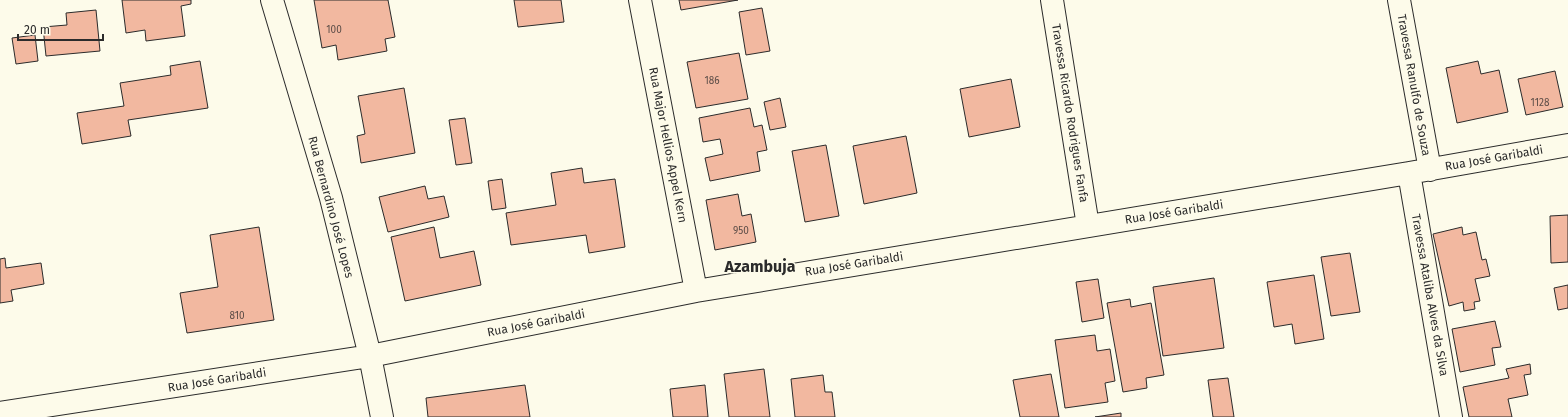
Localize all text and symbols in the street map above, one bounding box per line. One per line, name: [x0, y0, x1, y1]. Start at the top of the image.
street label: Travessa Ranulfo de Souza: [1395, 13, 1433, 157]
scale bar: [18, 16, 103, 42]
text: 20 m: [24, 23, 50, 37]
street label: Travessa Ricardo Rodrigues Fanfa: [1049, 23, 1091, 203]
house number: 100: [326, 24, 342, 36]
street label: Rua Major Hellios Appel Kern: [646, 66, 690, 224]
house number: 186: [704, 75, 720, 87]
house number: 1128: [1531, 97, 1550, 109]
street label: Rua Bernardino José Lopes: [305, 135, 357, 280]
street label: Rua José Garibaldi: [1444, 142, 1544, 174]
street label: Rua José Garibaldi: [1124, 197, 1224, 227]
street label: Travessa Ataliba Alves da Silva: [1409, 213, 1451, 377]
house number: 950: [733, 225, 749, 237]
street label: Rua José Garibaldi: [804, 249, 904, 279]
district label: Azambuja: [724, 257, 796, 276]
street label: Rua José Garibaldi: [486, 307, 586, 339]
house number: 810: [229, 310, 245, 322]
street label: Rua José Garibaldi: [167, 365, 267, 395]

